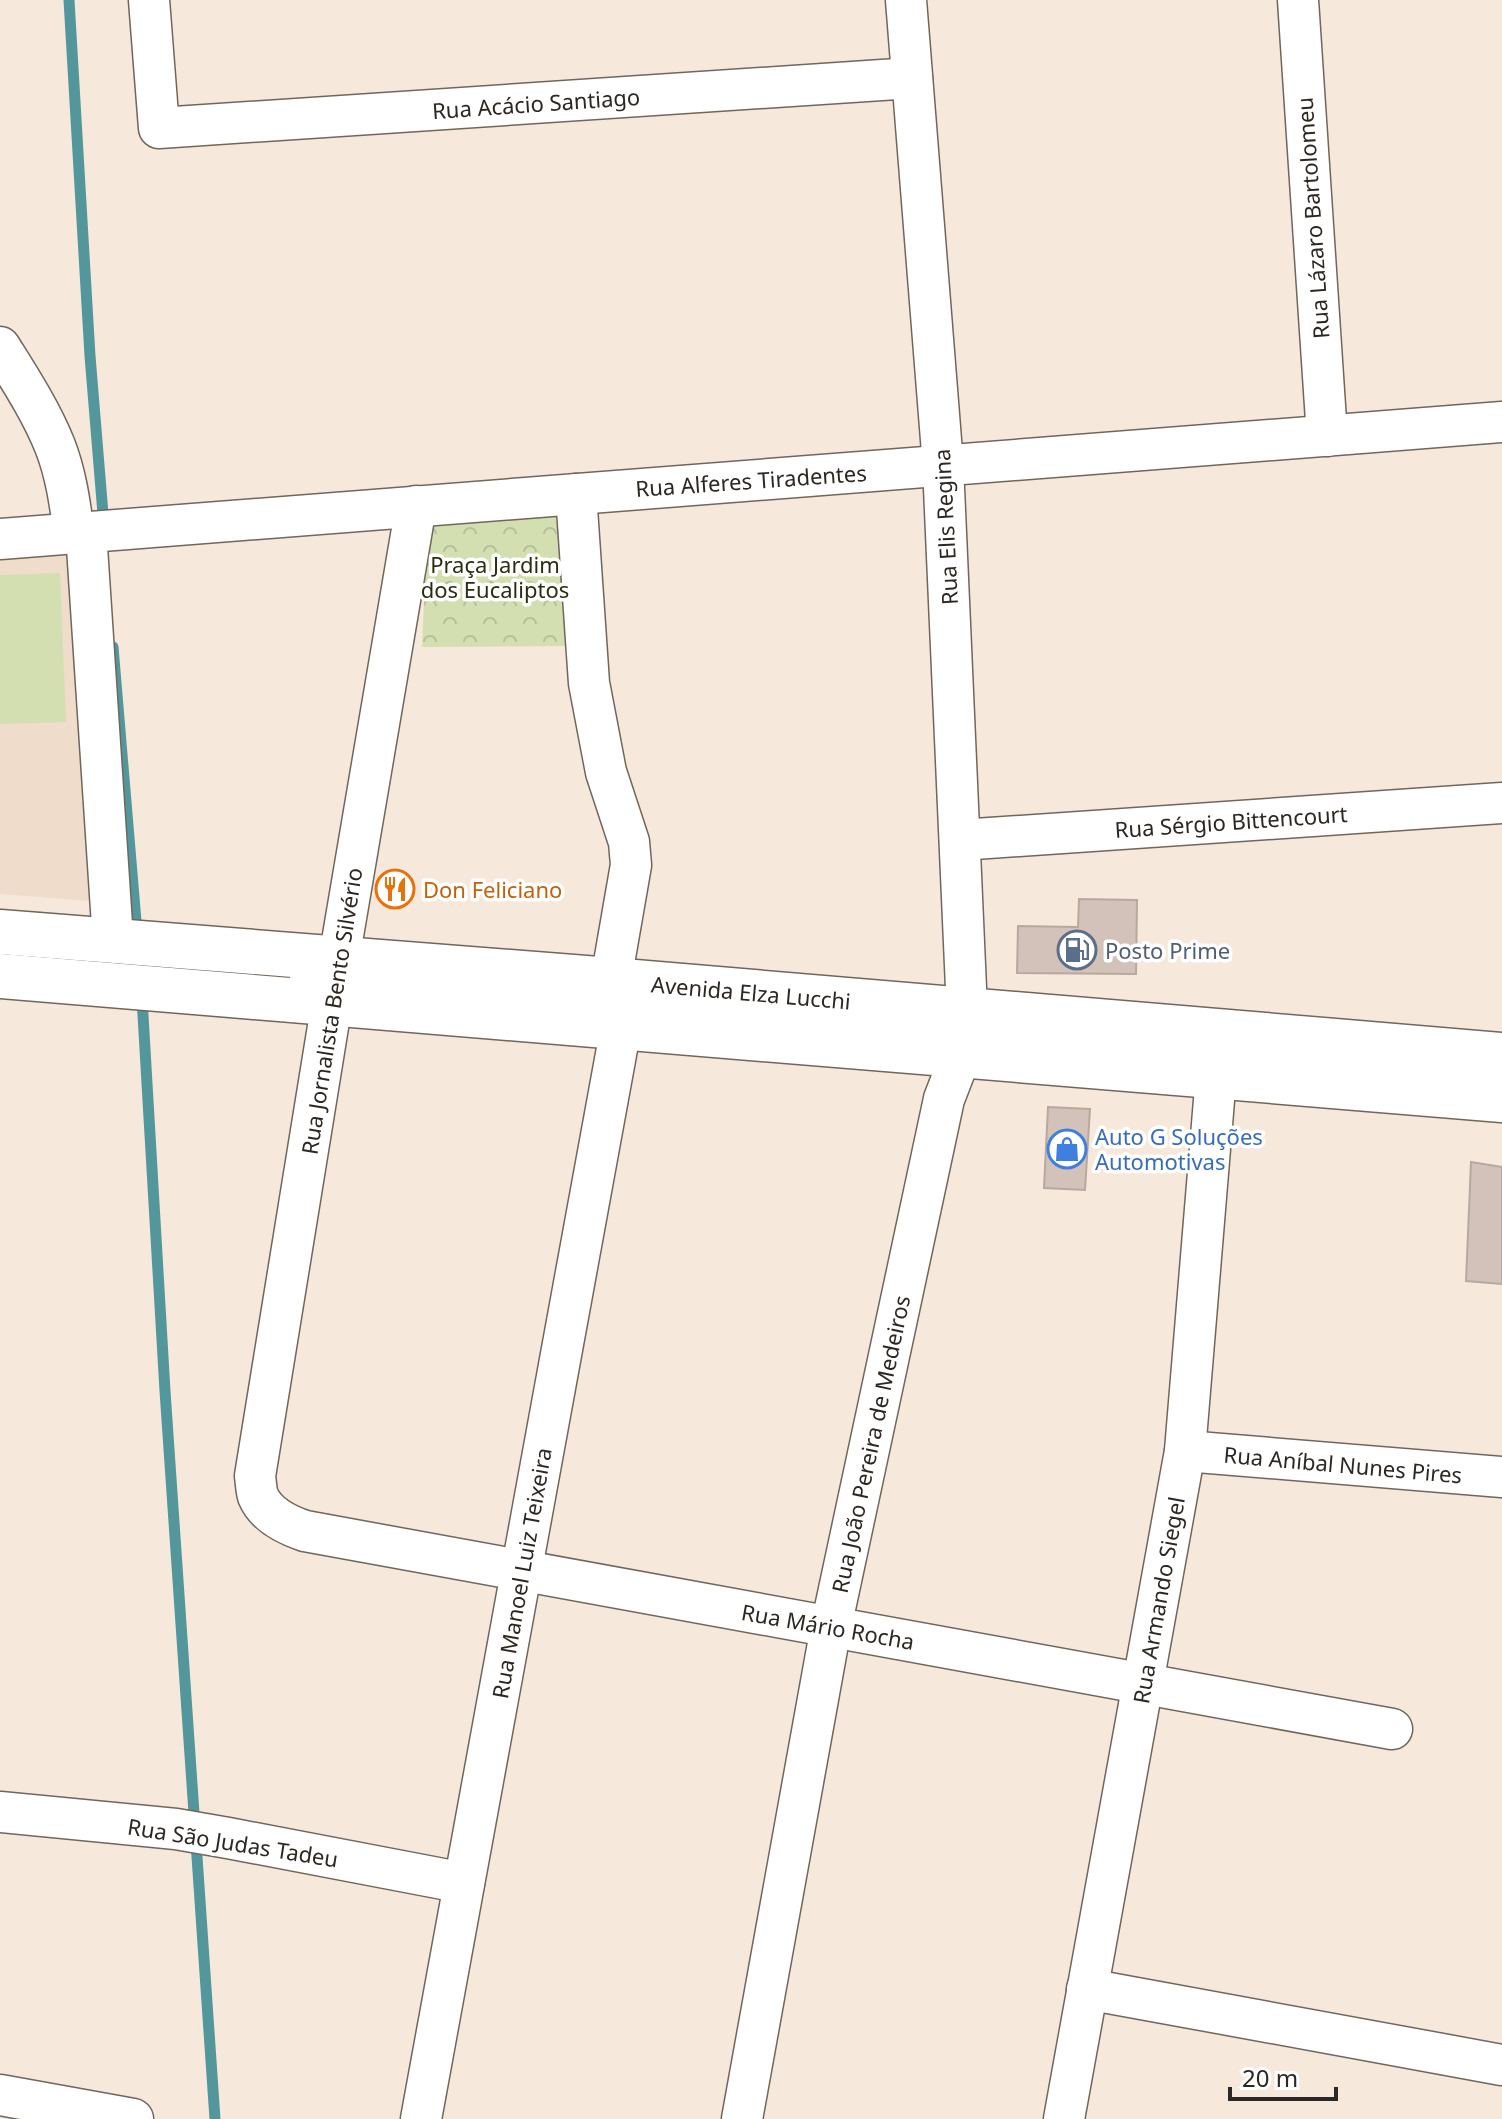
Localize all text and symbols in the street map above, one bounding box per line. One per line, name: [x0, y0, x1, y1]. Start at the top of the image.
street label: Rua Acácio Santiago: [431, 81, 641, 125]
street label: Rua Lázaro Bartolomeu: [1289, 96, 1335, 340]
street label: Rua Elis Regina: [926, 448, 964, 606]
street label: Rua Alferes Tiradentes: [634, 457, 868, 503]
park label: Praça Jardim dos Eucaliptos: [421, 549, 569, 604]
street label: Rua Sérgio Bittencourt: [1114, 798, 1348, 844]
street label: Rua Jornalista Bento Silvério: [294, 865, 368, 1157]
restaurant icon: Don Feliciano: [374, 868, 416, 910]
place label: Don Feliciano: [423, 874, 562, 904]
fuel station icon: Posto Prime: [1056, 929, 1098, 971]
place label: Posto Prime: [1105, 935, 1230, 965]
street label: Avenida Elza Lucchi: [650, 968, 852, 1016]
place label: Auto G Soluções Automotivas: [1095, 1121, 1263, 1176]
shop icon: Auto G Soluções Automotivas: [1046, 1128, 1088, 1170]
street label: Rua João Pereira de Medeiros: [824, 1293, 916, 1595]
street label: Rua Aníbal Nunes Pires: [1223, 1439, 1463, 1489]
street label: Rua Manoel Luiz Teixeira: [484, 1445, 558, 1701]
street label: Rua Armando Siegel: [1125, 1494, 1191, 1706]
street label: Rua Mário Rocha: [739, 1596, 917, 1656]
street label: Rua São Judas Tadeu: [126, 1811, 340, 1873]
scale bar: [1230, 2051, 1336, 2101]
text: 20 m: [1242, 2061, 1298, 2094]

